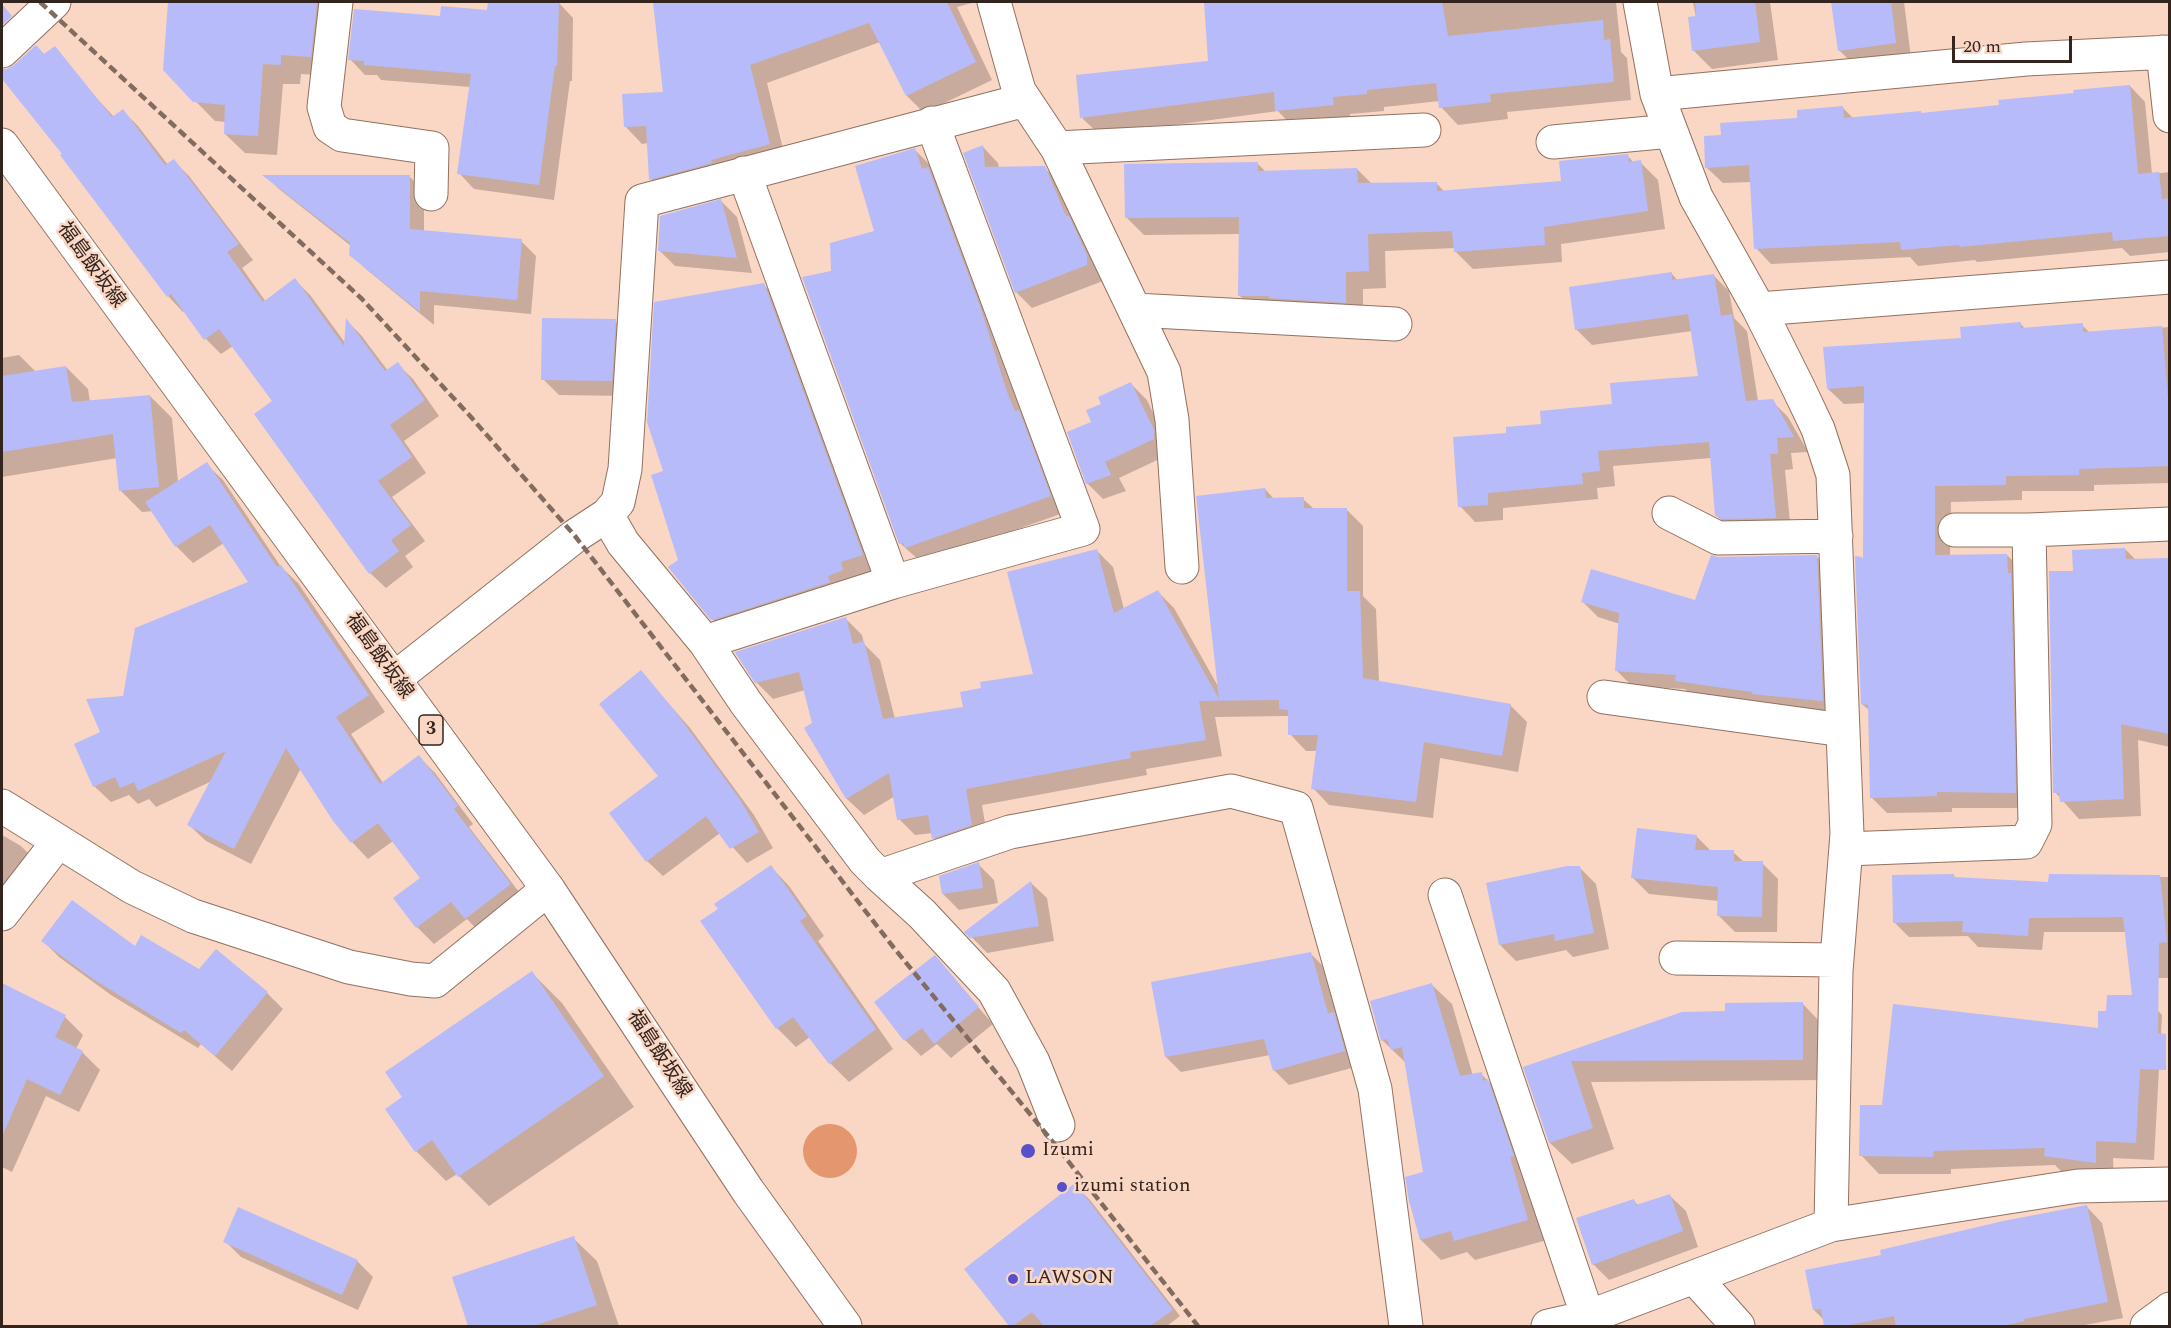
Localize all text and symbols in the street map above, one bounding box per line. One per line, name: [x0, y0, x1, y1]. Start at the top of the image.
scale bar: [1955, 24, 2075, 62]
text: 20 m: [1963, 33, 2001, 60]
street label: 福島飯坂線: [51, 218, 129, 314]
street label: 福島飯坂線: [339, 609, 417, 705]
road number: 3: [419, 715, 443, 745]
street label: 福島飯坂線: [621, 1007, 695, 1103]
place label: Izumi: [1042, 1139, 1094, 1163]
marker: Izumi: [1019, 1142, 1037, 1160]
place label: izumi station: [1074, 1175, 1191, 1199]
marker: izumi station: [1055, 1180, 1069, 1194]
place label: LAWSON: [1025, 1267, 1114, 1291]
marker: LAWSON: [1006, 1272, 1020, 1286]

